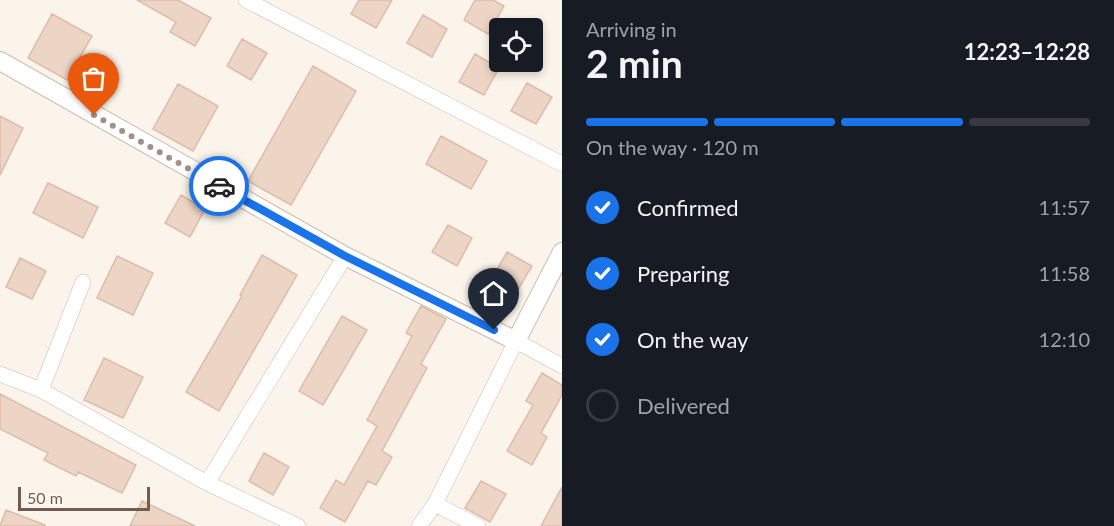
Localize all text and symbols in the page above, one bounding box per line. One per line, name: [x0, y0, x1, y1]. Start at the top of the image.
text: Arriving in: [586, 17, 677, 41]
map controls: [489, 18, 543, 72]
button: locate: [489, 18, 543, 72]
text: 12:23–12:28: [964, 38, 1090, 65]
text: 2 min: [586, 40, 683, 86]
pin: [68, 53, 119, 115]
icon: bag: [77, 62, 110, 95]
text: On the way · 120 m: [586, 135, 759, 159]
courier: [189, 156, 249, 216]
icon: car: [203, 170, 236, 203]
icon: check: [586, 191, 619, 224]
text: Confirmed: [637, 194, 739, 221]
text: 11:57: [1039, 195, 1090, 219]
icon: check: [586, 257, 619, 290]
text: Preparing: [637, 260, 729, 287]
text: 11:58: [1039, 261, 1090, 285]
pin: [468, 268, 519, 330]
icon: home: [477, 277, 510, 310]
icon: check: [586, 323, 619, 356]
text: On the way: [637, 326, 748, 353]
text: 12:10: [1039, 327, 1090, 351]
text: Delivered: [637, 392, 730, 419]
scale bar: [18, 484, 150, 512]
text: 50 m: [27, 488, 63, 507]

